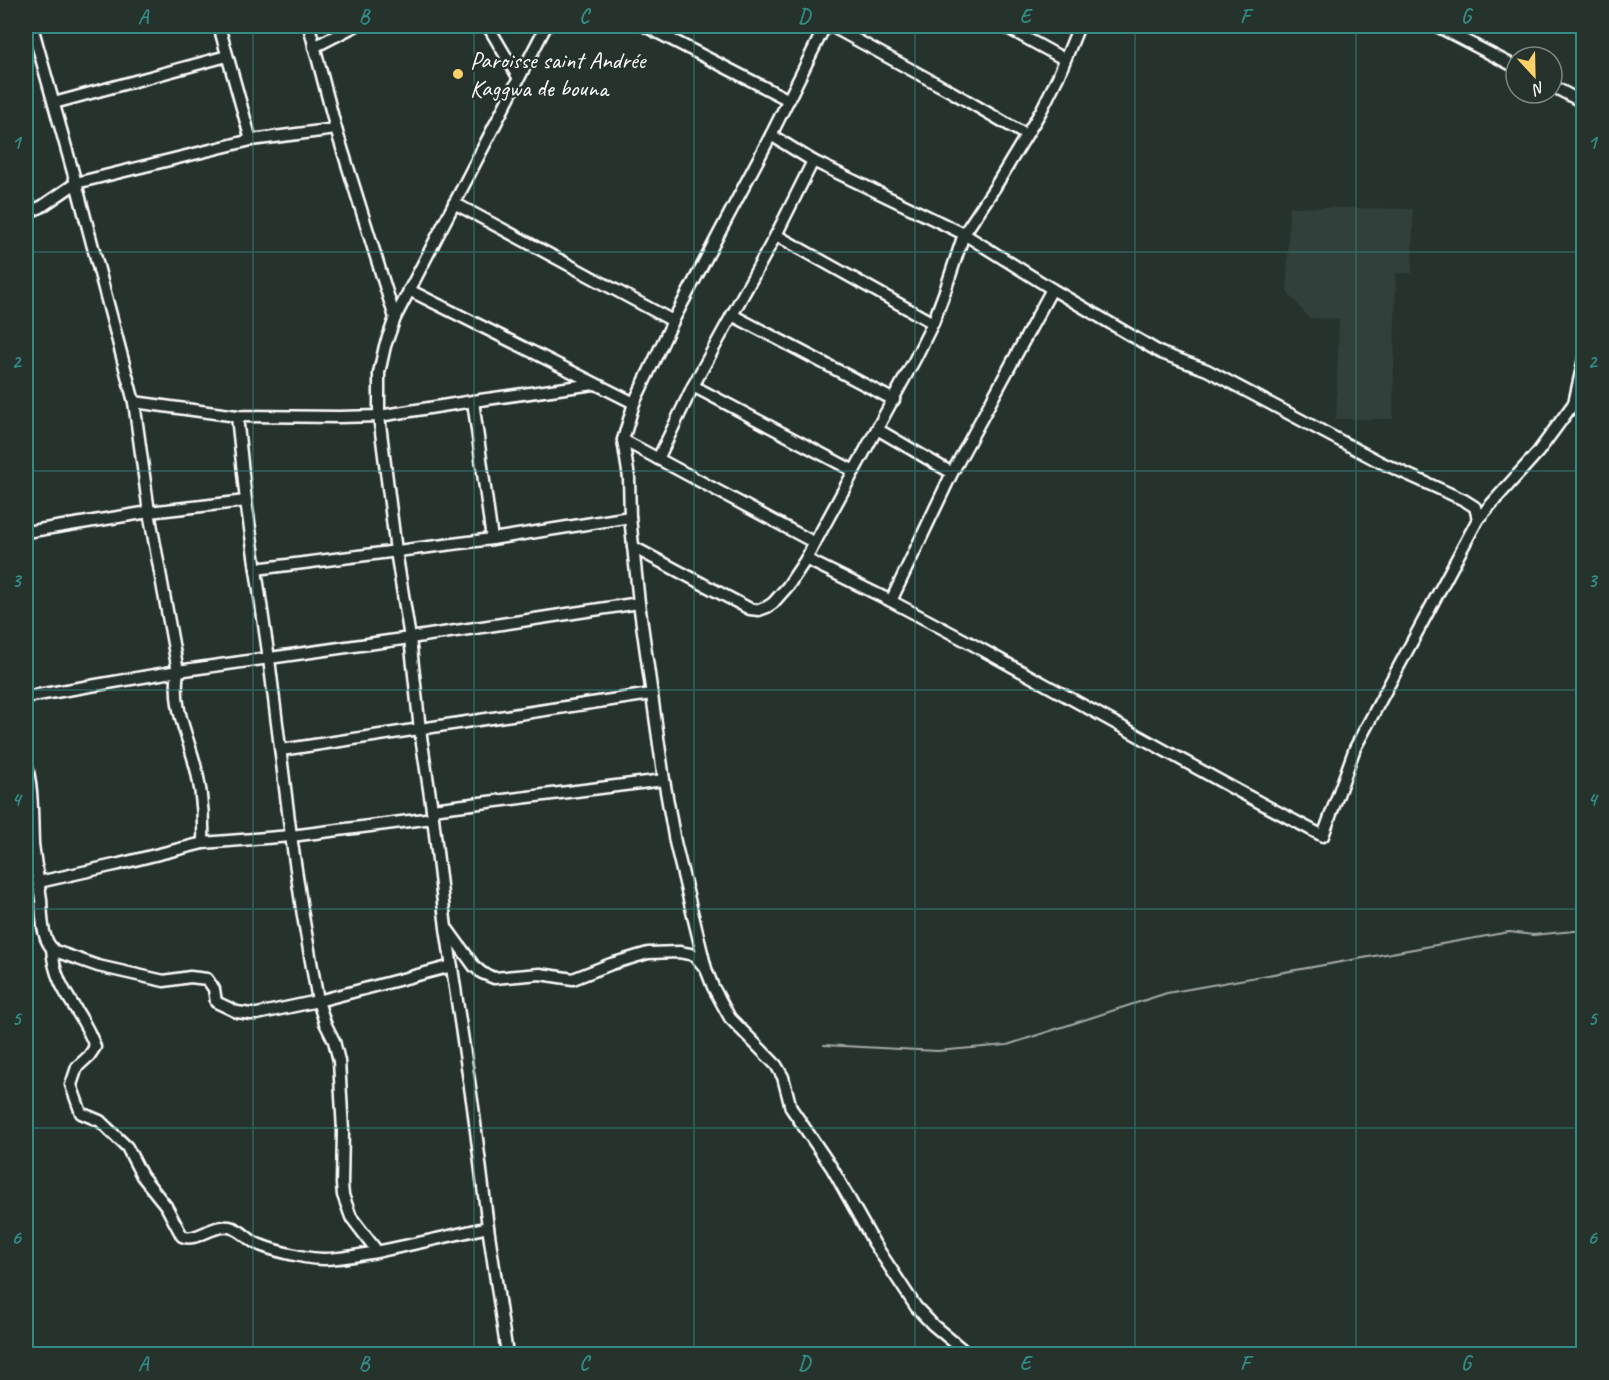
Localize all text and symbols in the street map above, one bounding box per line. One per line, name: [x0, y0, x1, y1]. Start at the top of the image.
text: A: [138, 4, 150, 29]
text: B: [359, 4, 371, 29]
text: C: [579, 4, 591, 29]
text: D: [798, 4, 812, 29]
text: E: [1020, 4, 1034, 29]
text: F: [1240, 4, 1254, 29]
text: G: [1461, 4, 1474, 29]
place label: Paroisse saint Andrée Kaggwa de bouna: [470, 45, 648, 103]
north arrow: [1504, 45, 1564, 105]
marker: Paroisse saint Andrée Kaggwa de bouna: [451, 67, 465, 81]
text: N: [1528, 77, 1548, 100]
text: 1: [12, 130, 23, 155]
text: 1: [1588, 130, 1599, 155]
text: 2: [12, 349, 23, 374]
text: 2: [1588, 349, 1599, 374]
text: 3: [12, 568, 23, 593]
text: 3: [1588, 568, 1599, 593]
text: 4: [12, 787, 24, 812]
text: 4: [1588, 787, 1600, 812]
text: 5: [12, 1006, 23, 1031]
text: 5: [1588, 1006, 1599, 1031]
text: 6: [11, 1225, 22, 1250]
text: 6: [1587, 1225, 1598, 1250]
text: A: [138, 1351, 150, 1376]
text: B: [359, 1351, 371, 1376]
text: C: [579, 1351, 591, 1376]
text: D: [798, 1351, 812, 1376]
text: E: [1020, 1351, 1034, 1376]
text: F: [1240, 1351, 1254, 1376]
text: G: [1461, 1351, 1474, 1376]

